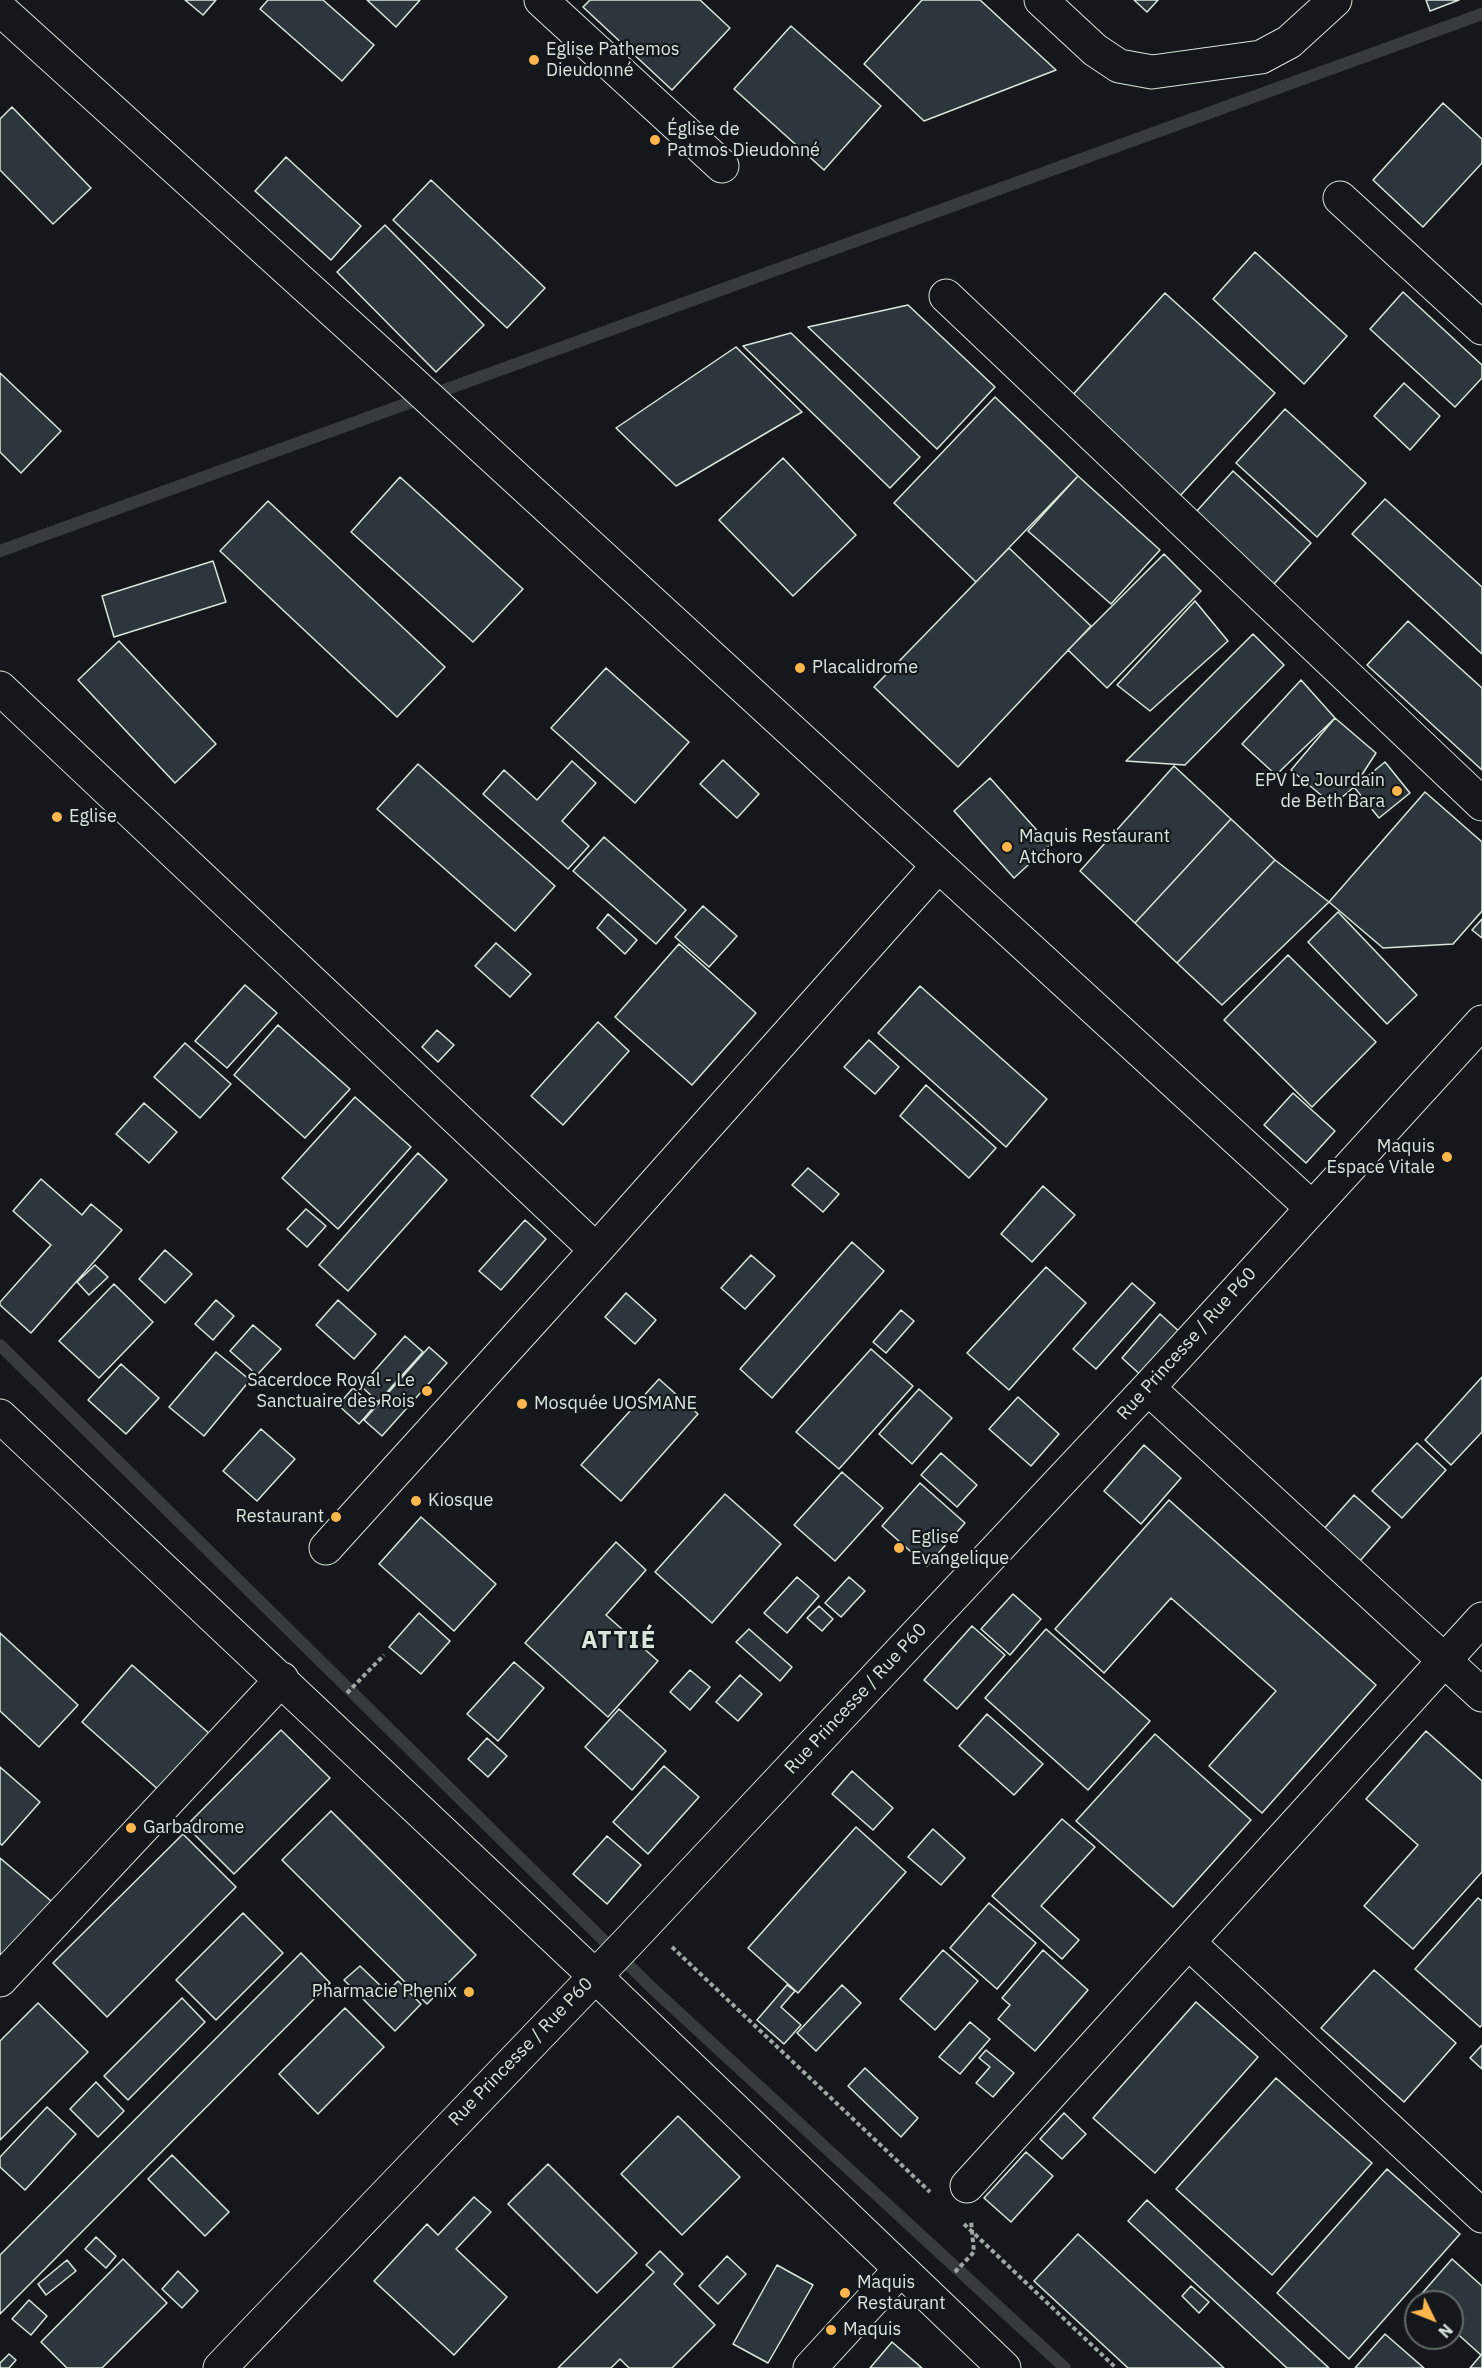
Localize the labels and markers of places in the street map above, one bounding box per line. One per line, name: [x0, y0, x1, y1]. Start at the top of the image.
place label: Eglise Pathemos Dieudonné: [546, 39, 680, 82]
marker: Eglise Pathemos Dieudonné: [527, 53, 541, 67]
place label: Église de Patmos Dieudonné: [667, 119, 820, 162]
marker: Église de Patmos Dieudonné: [648, 133, 662, 147]
place label: Placalidrome: [812, 657, 918, 679]
marker: Placalidrome: [793, 661, 807, 675]
place label: EPV Le Jourdain de Beth Bara: [1255, 770, 1385, 812]
marker: EPV Le Jourdain de Beth Bara: [1390, 784, 1404, 798]
place label: Eglise: [69, 806, 117, 828]
marker: Eglise: [50, 810, 64, 824]
place label: Maquis Restaurant Atchoro: [1019, 826, 1170, 868]
marker: Maquis Restaurant Atchoro: [1000, 840, 1014, 854]
place label: Maquis Espace Vitale: [1326, 1136, 1435, 1178]
marker: Maquis Espace Vitale: [1440, 1150, 1454, 1164]
place label: Sacerdoce Royal - Le Sanctuaire des Rois: [247, 1370, 415, 1412]
marker: Sacerdoce Royal - Le Sanctuaire des Rois: [420, 1384, 434, 1398]
place label: Mosquée UOSMANE: [534, 1393, 697, 1415]
marker: Mosquée UOSMANE: [515, 1397, 529, 1411]
place label: Kiosque: [428, 1490, 493, 1512]
marker: Kiosque: [409, 1494, 423, 1508]
place label: Restaurant: [235, 1506, 324, 1528]
marker: Restaurant: [329, 1510, 343, 1524]
place label: Eglise Evangelique: [911, 1527, 1009, 1570]
marker: Eglise Evangelique: [892, 1541, 906, 1555]
place label: Garbadrome: [143, 1817, 244, 1839]
marker: Garbadrome: [124, 1821, 138, 1835]
place label: Pharmacie Phenix: [312, 1981, 457, 2003]
marker: Pharmacie Phenix: [462, 1985, 476, 1999]
place label: Maquis Restaurant: [857, 2272, 946, 2314]
marker: Maquis Restaurant: [838, 2286, 852, 2300]
place label: Maquis: [843, 2319, 901, 2341]
marker: Maquis: [824, 2323, 838, 2337]

